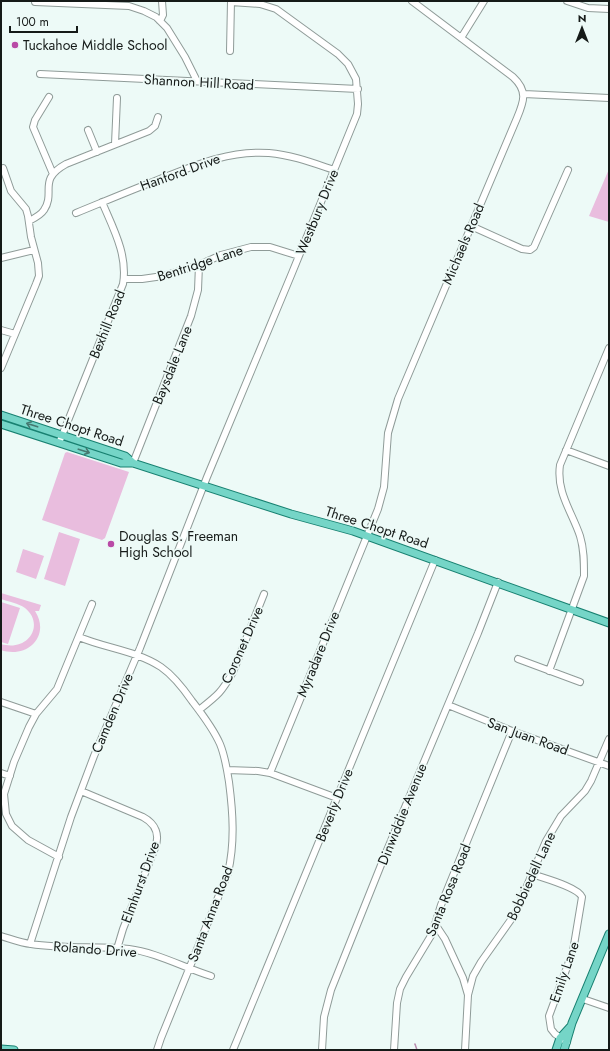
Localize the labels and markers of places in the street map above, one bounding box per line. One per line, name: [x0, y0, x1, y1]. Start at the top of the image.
place label: Tuckahoe Middle School: [23, 35, 168, 55]
marker: Tuckahoe Middle School: [10, 40, 20, 50]
place label: Douglas S. Freeman High School: [119, 526, 238, 562]
marker: Douglas S. Freeman High School: [106, 539, 116, 549]

